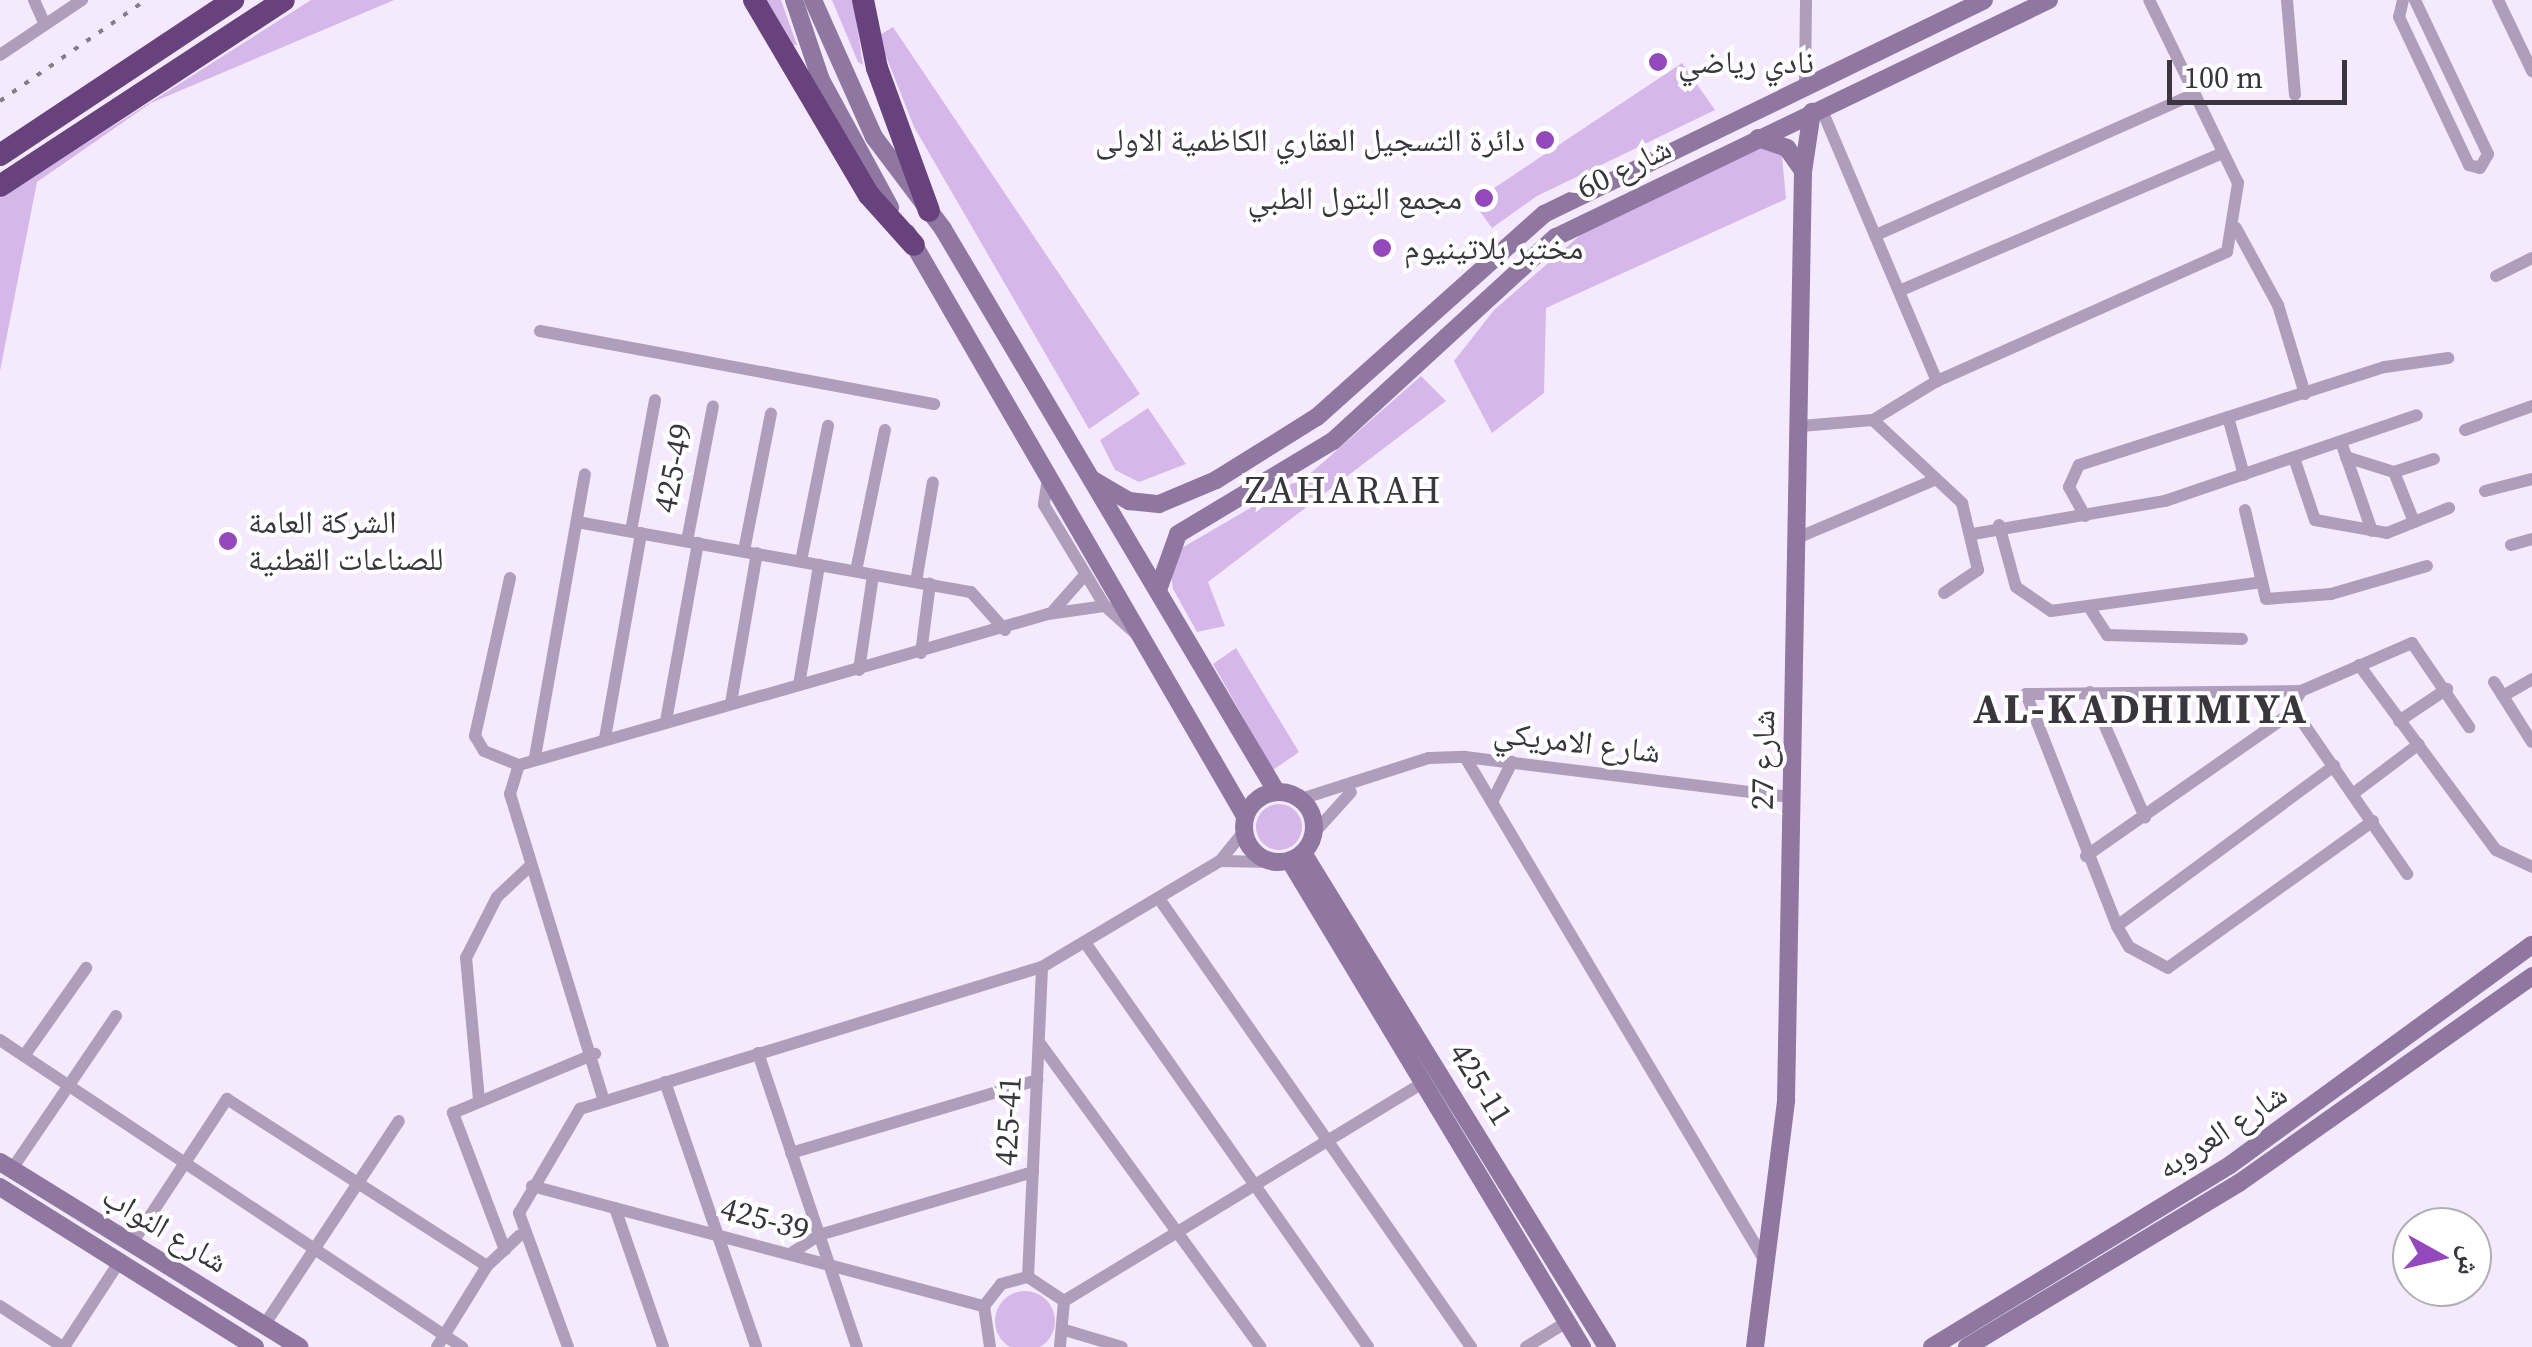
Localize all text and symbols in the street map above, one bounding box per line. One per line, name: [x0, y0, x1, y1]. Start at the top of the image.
scale bar: [2172, 40, 2352, 102]
place label: نادي رياضي: [1678, 43, 1814, 81]
marker: نادي رياضي: [1647, 51, 1669, 73]
text: 100 m: [2184, 57, 2263, 98]
place label: دائرة التسجيل العقاري الكاظمية الاولى: [1095, 121, 1525, 159]
marker: دائرة التسجيل العقاري الكاظمية الاولى: [1534, 129, 1556, 151]
street label: شارع 60: [1571, 129, 1677, 207]
place label: مجمع البتول الطبي: [1248, 179, 1462, 217]
marker: مجمع البتول الطبي: [1471, 185, 1497, 211]
place label: مختبر بلاتينيوم: [1404, 229, 1583, 267]
marker: مختبر بلاتينيوم: [1369, 235, 1395, 261]
street label: 425-49: [646, 420, 700, 516]
district label: ZAHARAH: [1245, 468, 1443, 514]
place label: الشركة العامة للصناعات القطنية: [248, 504, 444, 579]
marker: الشركة العامة للصناعات القطنية: [217, 530, 239, 552]
district label: AL-KADHIMIYA: [1973, 683, 2309, 733]
street label: شارع 27: [1743, 710, 1783, 810]
street label: شارع الامريكي: [1491, 713, 1663, 771]
street label: 425-11: [1441, 1036, 1521, 1132]
street label: 425-41: [986, 1075, 1030, 1167]
street label: شارع العروبه: [2150, 1075, 2294, 1187]
street label: شارع النواب: [95, 1177, 235, 1281]
street label: 425-39: [717, 1189, 813, 1249]
north arrow: [2392, 1207, 2492, 1307]
text: ش: [2449, 1244, 2491, 1278]

